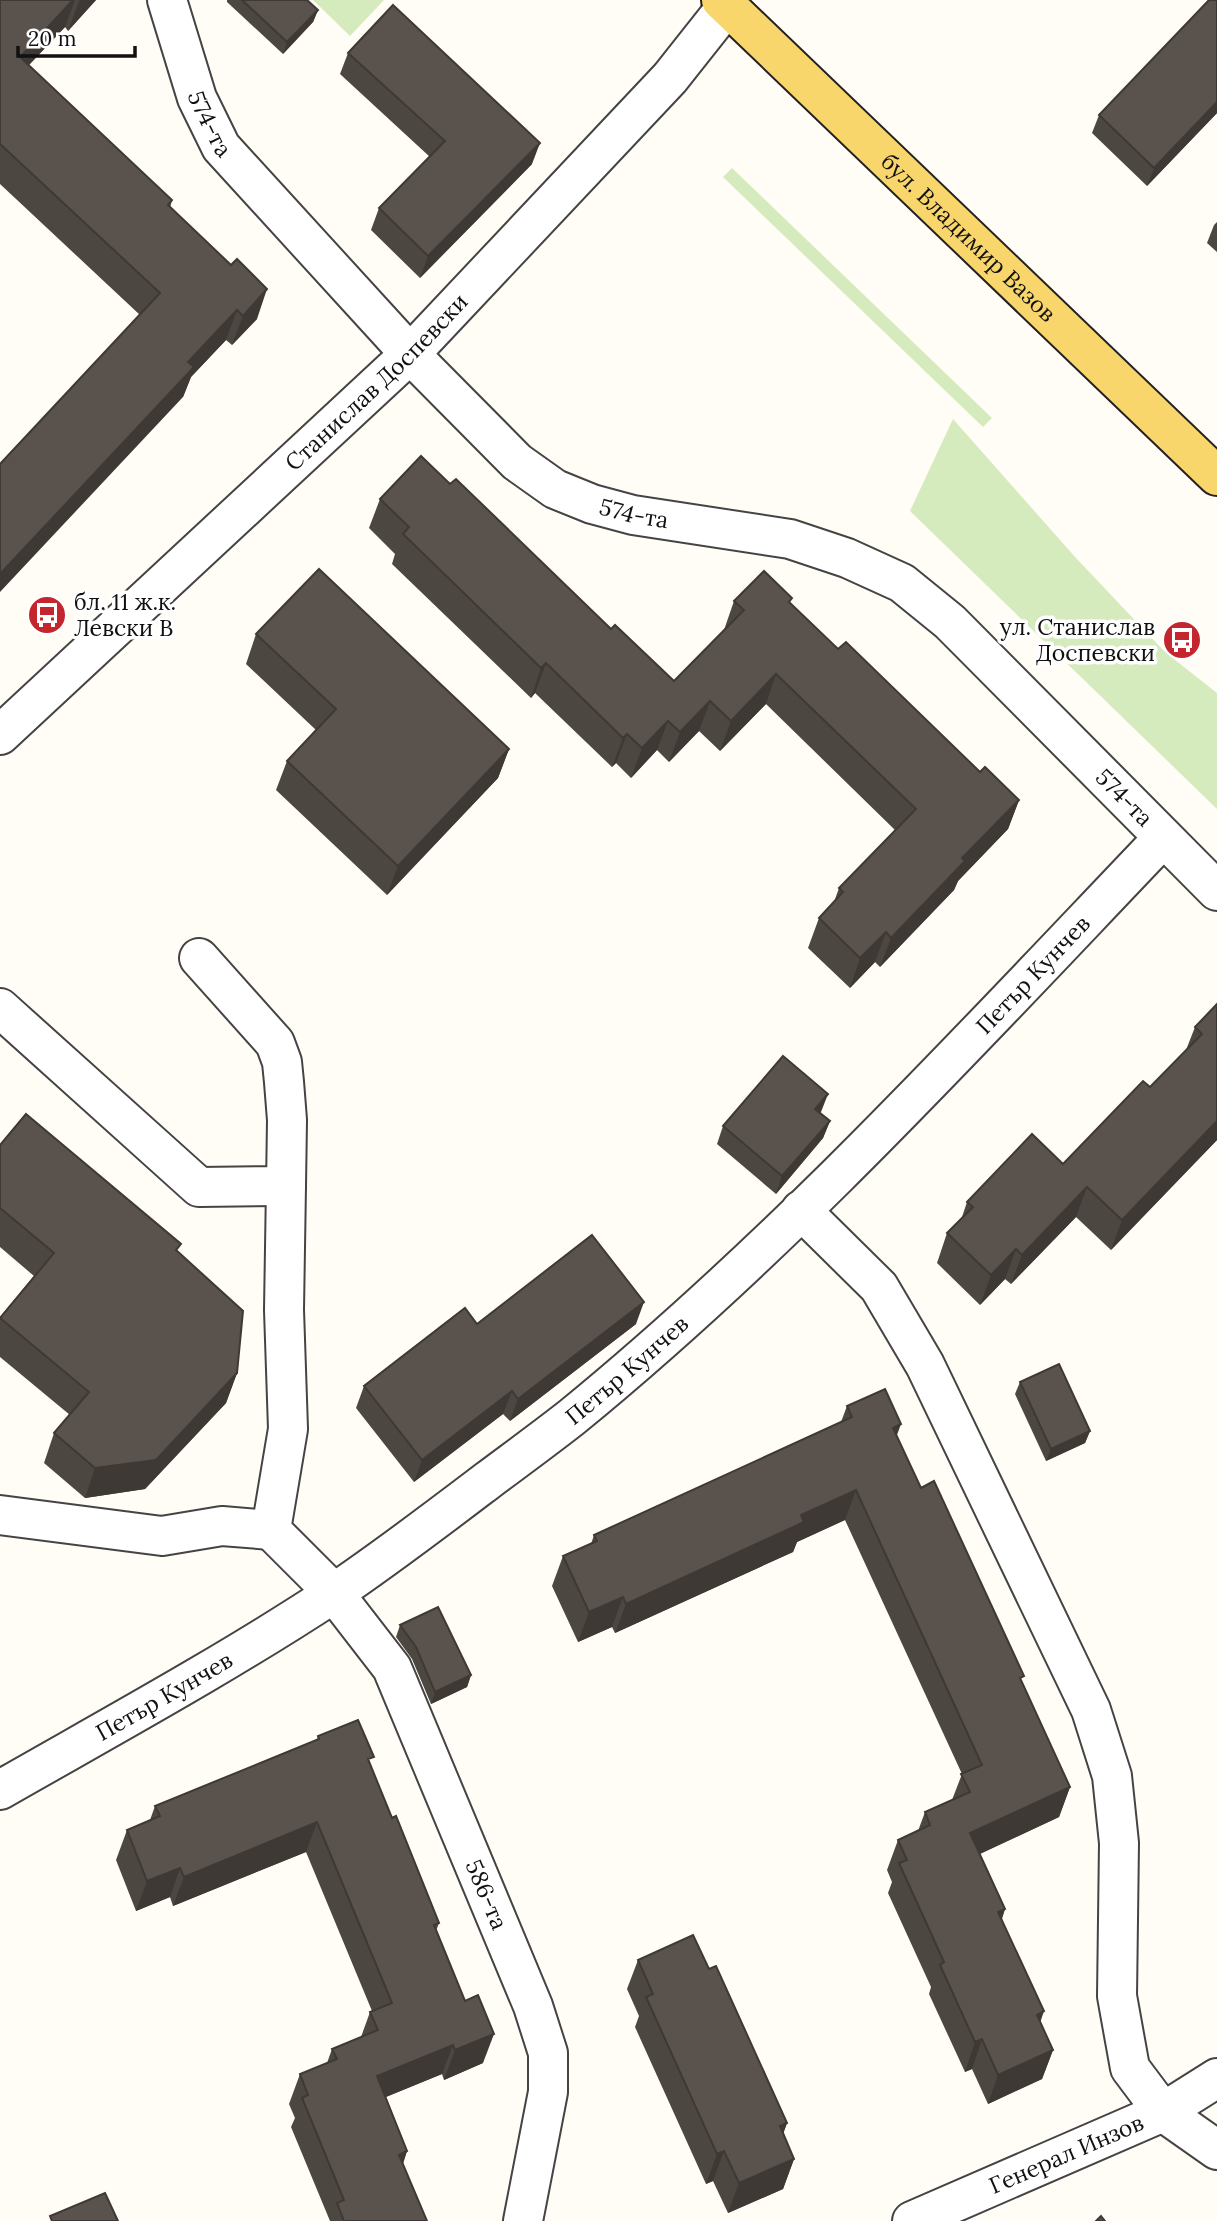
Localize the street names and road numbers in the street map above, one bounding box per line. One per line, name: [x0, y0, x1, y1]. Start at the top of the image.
street label: 574-та: [182, 87, 238, 163]
street label: бул. Владимир Вазов: [875, 147, 1062, 328]
street label: Станислав Доспевски: [279, 287, 474, 477]
street label: 574-та: [596, 492, 671, 534]
street label: 574-та: [1090, 762, 1160, 832]
street label: Петър Кунчев: [969, 909, 1096, 1040]
street label: Петър Кунчев: [559, 1309, 694, 1431]
street label: Петър Кунчев: [90, 1645, 237, 1747]
street label: 586-та: [460, 1855, 515, 1934]
street label: Генерал Инзов: [984, 2107, 1148, 2200]

